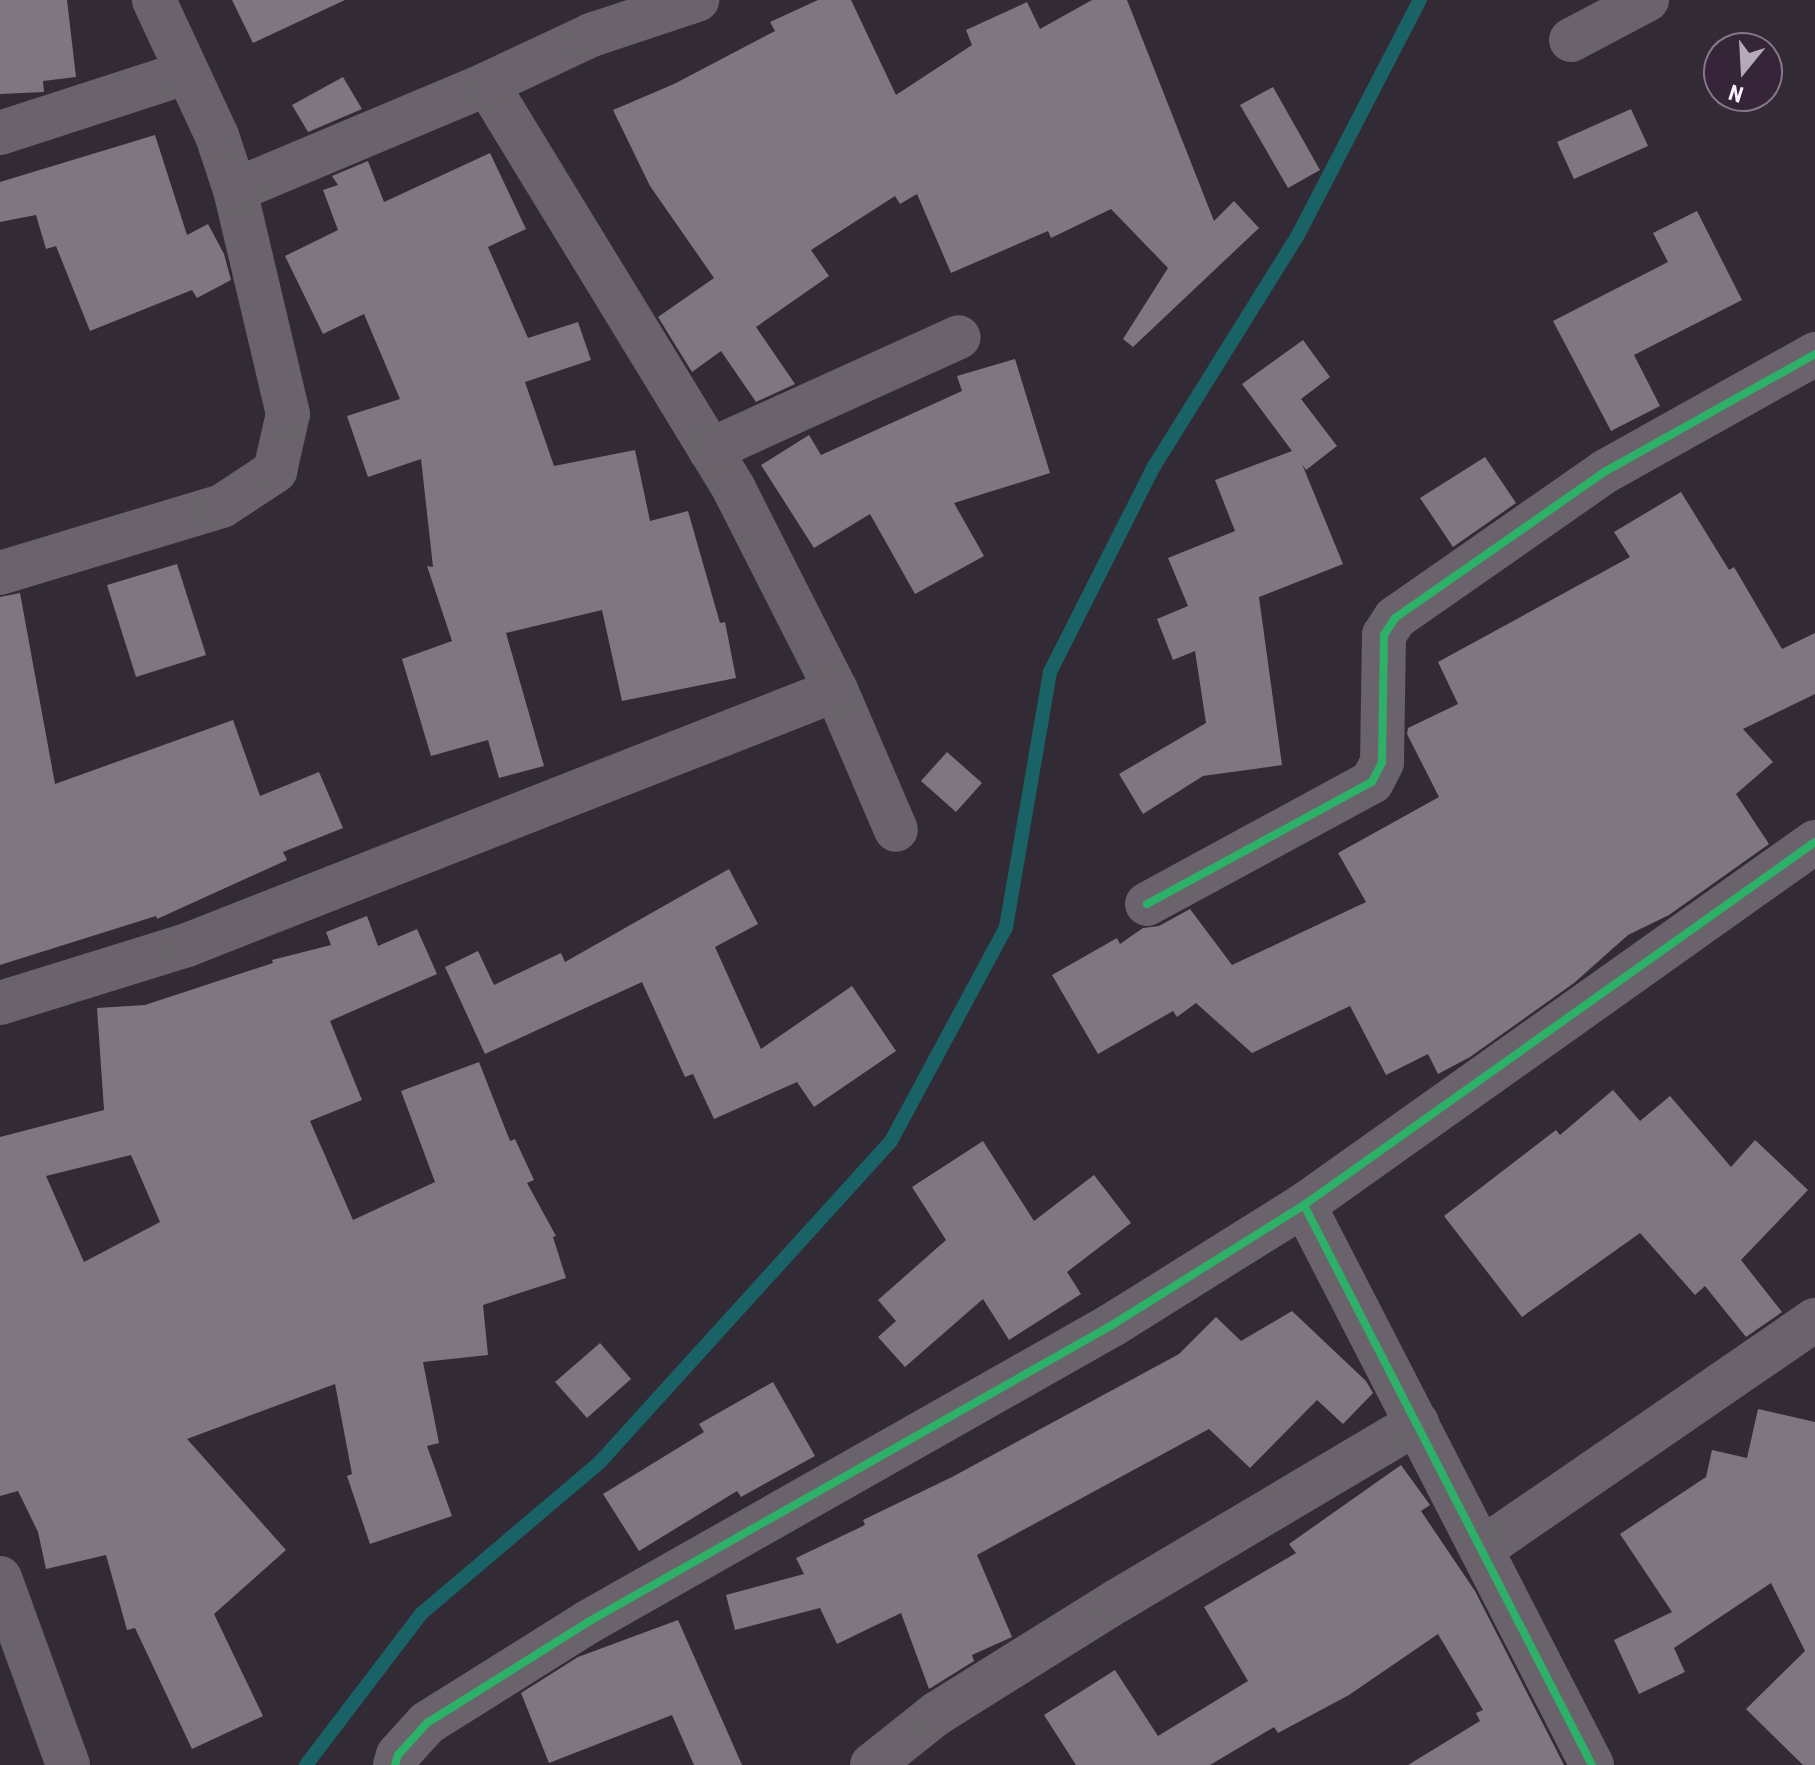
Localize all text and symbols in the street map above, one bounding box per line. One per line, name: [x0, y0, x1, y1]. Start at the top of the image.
north arrow: [1703, 32, 1783, 112]
text: N: [1726, 79, 1746, 107]

